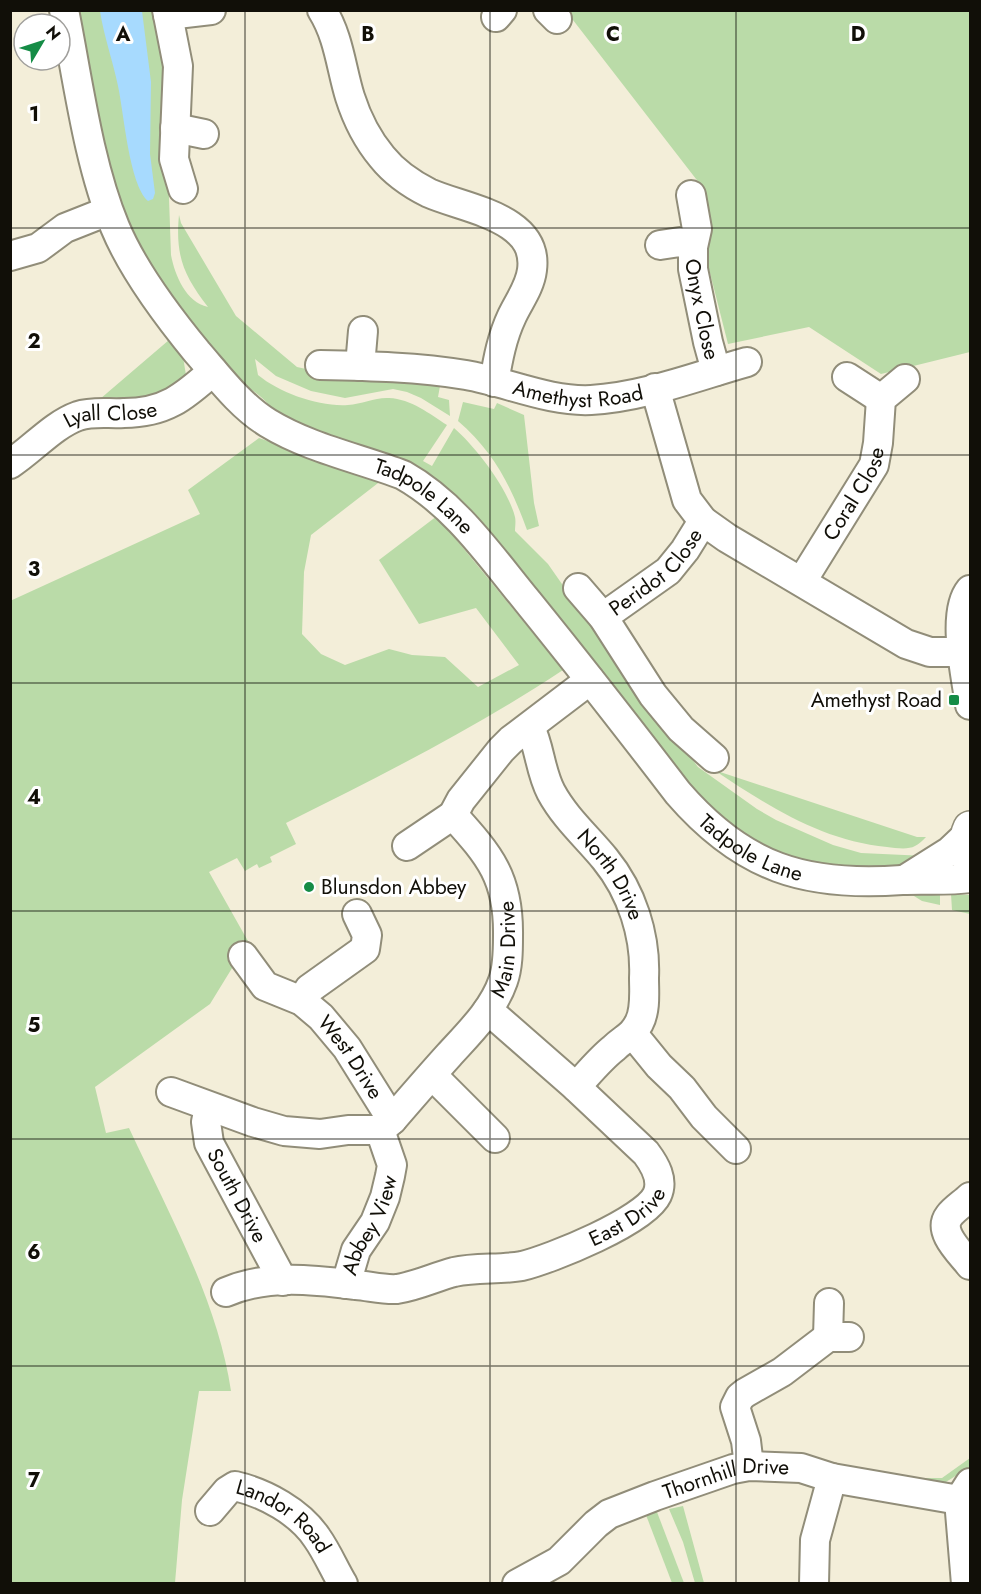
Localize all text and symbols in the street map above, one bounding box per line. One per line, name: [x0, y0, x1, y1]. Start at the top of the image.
north arrow: [12, 12, 72, 72]
text: A: [115, 20, 131, 49]
text: B: [361, 20, 375, 49]
text: C: [606, 20, 620, 49]
text: D: [851, 20, 865, 49]
text: N: [40, 21, 66, 45]
text: 1: [29, 100, 39, 129]
street label: Onyx Close: [678, 259, 727, 363]
text: 2: [27, 327, 41, 356]
street label: Amethyst Road: [509, 372, 646, 415]
street label: Lyall Close: [58, 394, 160, 435]
street label: Coral Close: [816, 445, 892, 547]
street label: Tadpole Lane: [371, 451, 481, 541]
street label: Peridot Close: [603, 522, 710, 623]
text: 3: [28, 555, 40, 584]
place label: Amethyst Road: [811, 685, 942, 715]
marker: Amethyst Road: [947, 693, 961, 707]
text: 4: [27, 783, 41, 812]
street label: Tadpole Lane: [692, 807, 806, 889]
street label: North Drive: [570, 822, 651, 924]
place label: Blunsdon Abbey: [321, 872, 467, 902]
marker: Blunsdon Abbey: [302, 880, 316, 894]
street label: Main Drive: [483, 899, 523, 1002]
street label: West Drive: [311, 1009, 390, 1105]
text: 5: [28, 1011, 41, 1040]
street label: South Drive: [200, 1143, 275, 1248]
street label: Abbey View: [334, 1172, 405, 1279]
street label: East Drive: [584, 1183, 673, 1254]
text: 6: [27, 1238, 41, 1267]
street label: Thornhill Drive: [659, 1451, 790, 1507]
text: 7: [28, 1466, 41, 1495]
street label: Landor Road: [233, 1472, 338, 1559]

